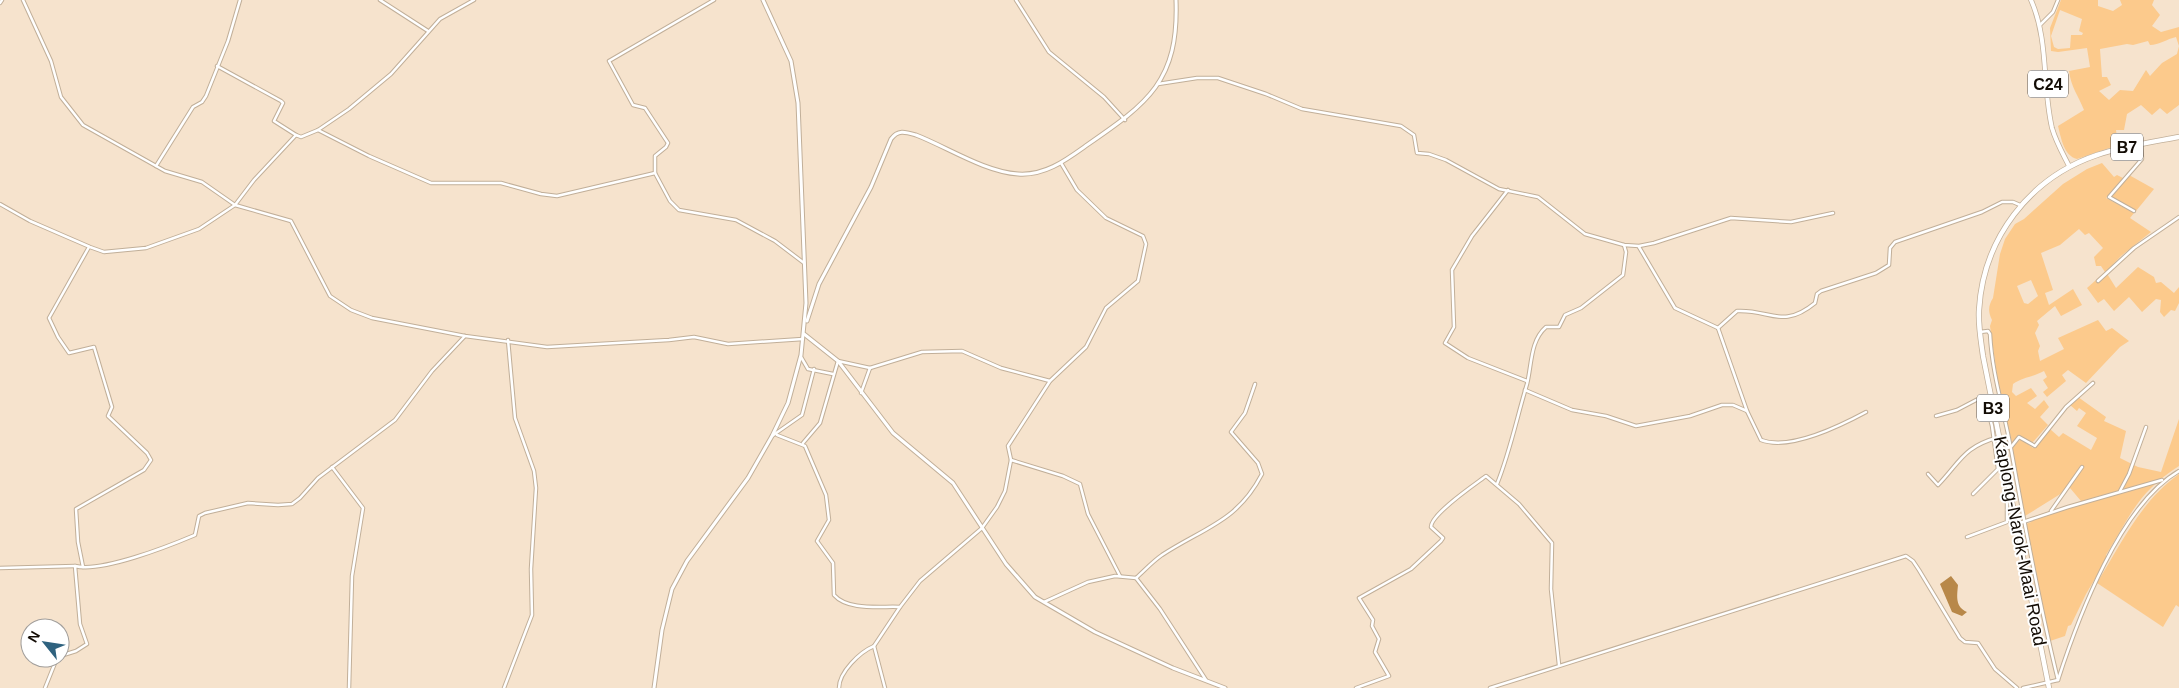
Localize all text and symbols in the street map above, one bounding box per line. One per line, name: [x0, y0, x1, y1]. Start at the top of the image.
road number: C24: [2028, 70, 2068, 98]
road number: B7: [2111, 134, 2143, 160]
road number: B3: [1977, 394, 2009, 422]
street label: Kaplong-Narok-Maai Road: [1990, 434, 2050, 648]
north arrow: [20, 618, 70, 668]
text: N: [24, 628, 43, 645]

